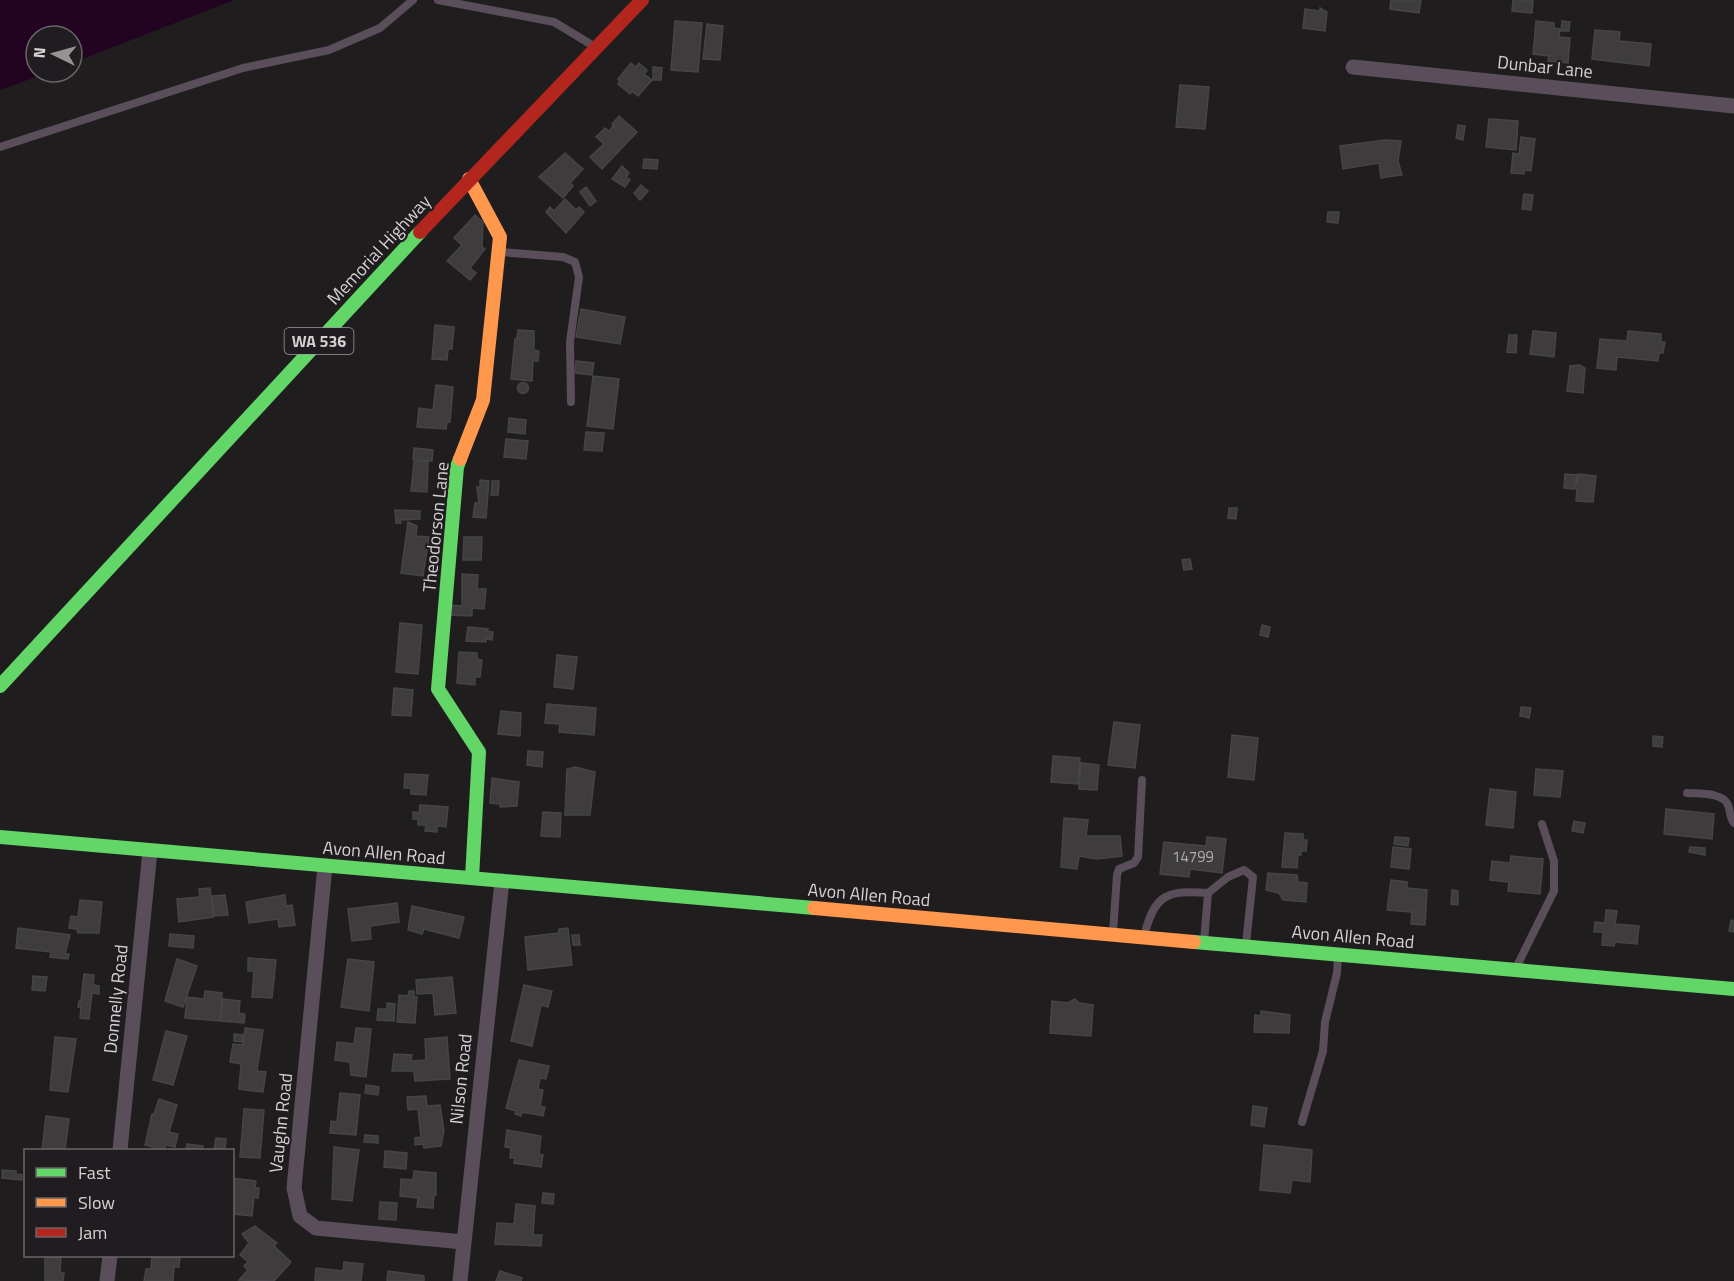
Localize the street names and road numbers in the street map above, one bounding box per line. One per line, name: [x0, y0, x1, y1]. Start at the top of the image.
street label: Dunbar Lane: [1496, 48, 1594, 85]
street label: Memorial Highway: [320, 188, 437, 311]
road number: WA 536: [284, 328, 354, 354]
street label: Theodorson Lane: [415, 460, 456, 593]
street label: Avon Allen Road: [322, 834, 446, 871]
street label: Avon Allen Road: [807, 876, 931, 913]
street label: Avon Allen Road: [1291, 918, 1415, 955]
street label: Donnelly Road: [96, 943, 135, 1055]
street label: Nilson Road: [442, 1032, 479, 1125]
street label: Vaughn Road: [262, 1072, 299, 1174]

